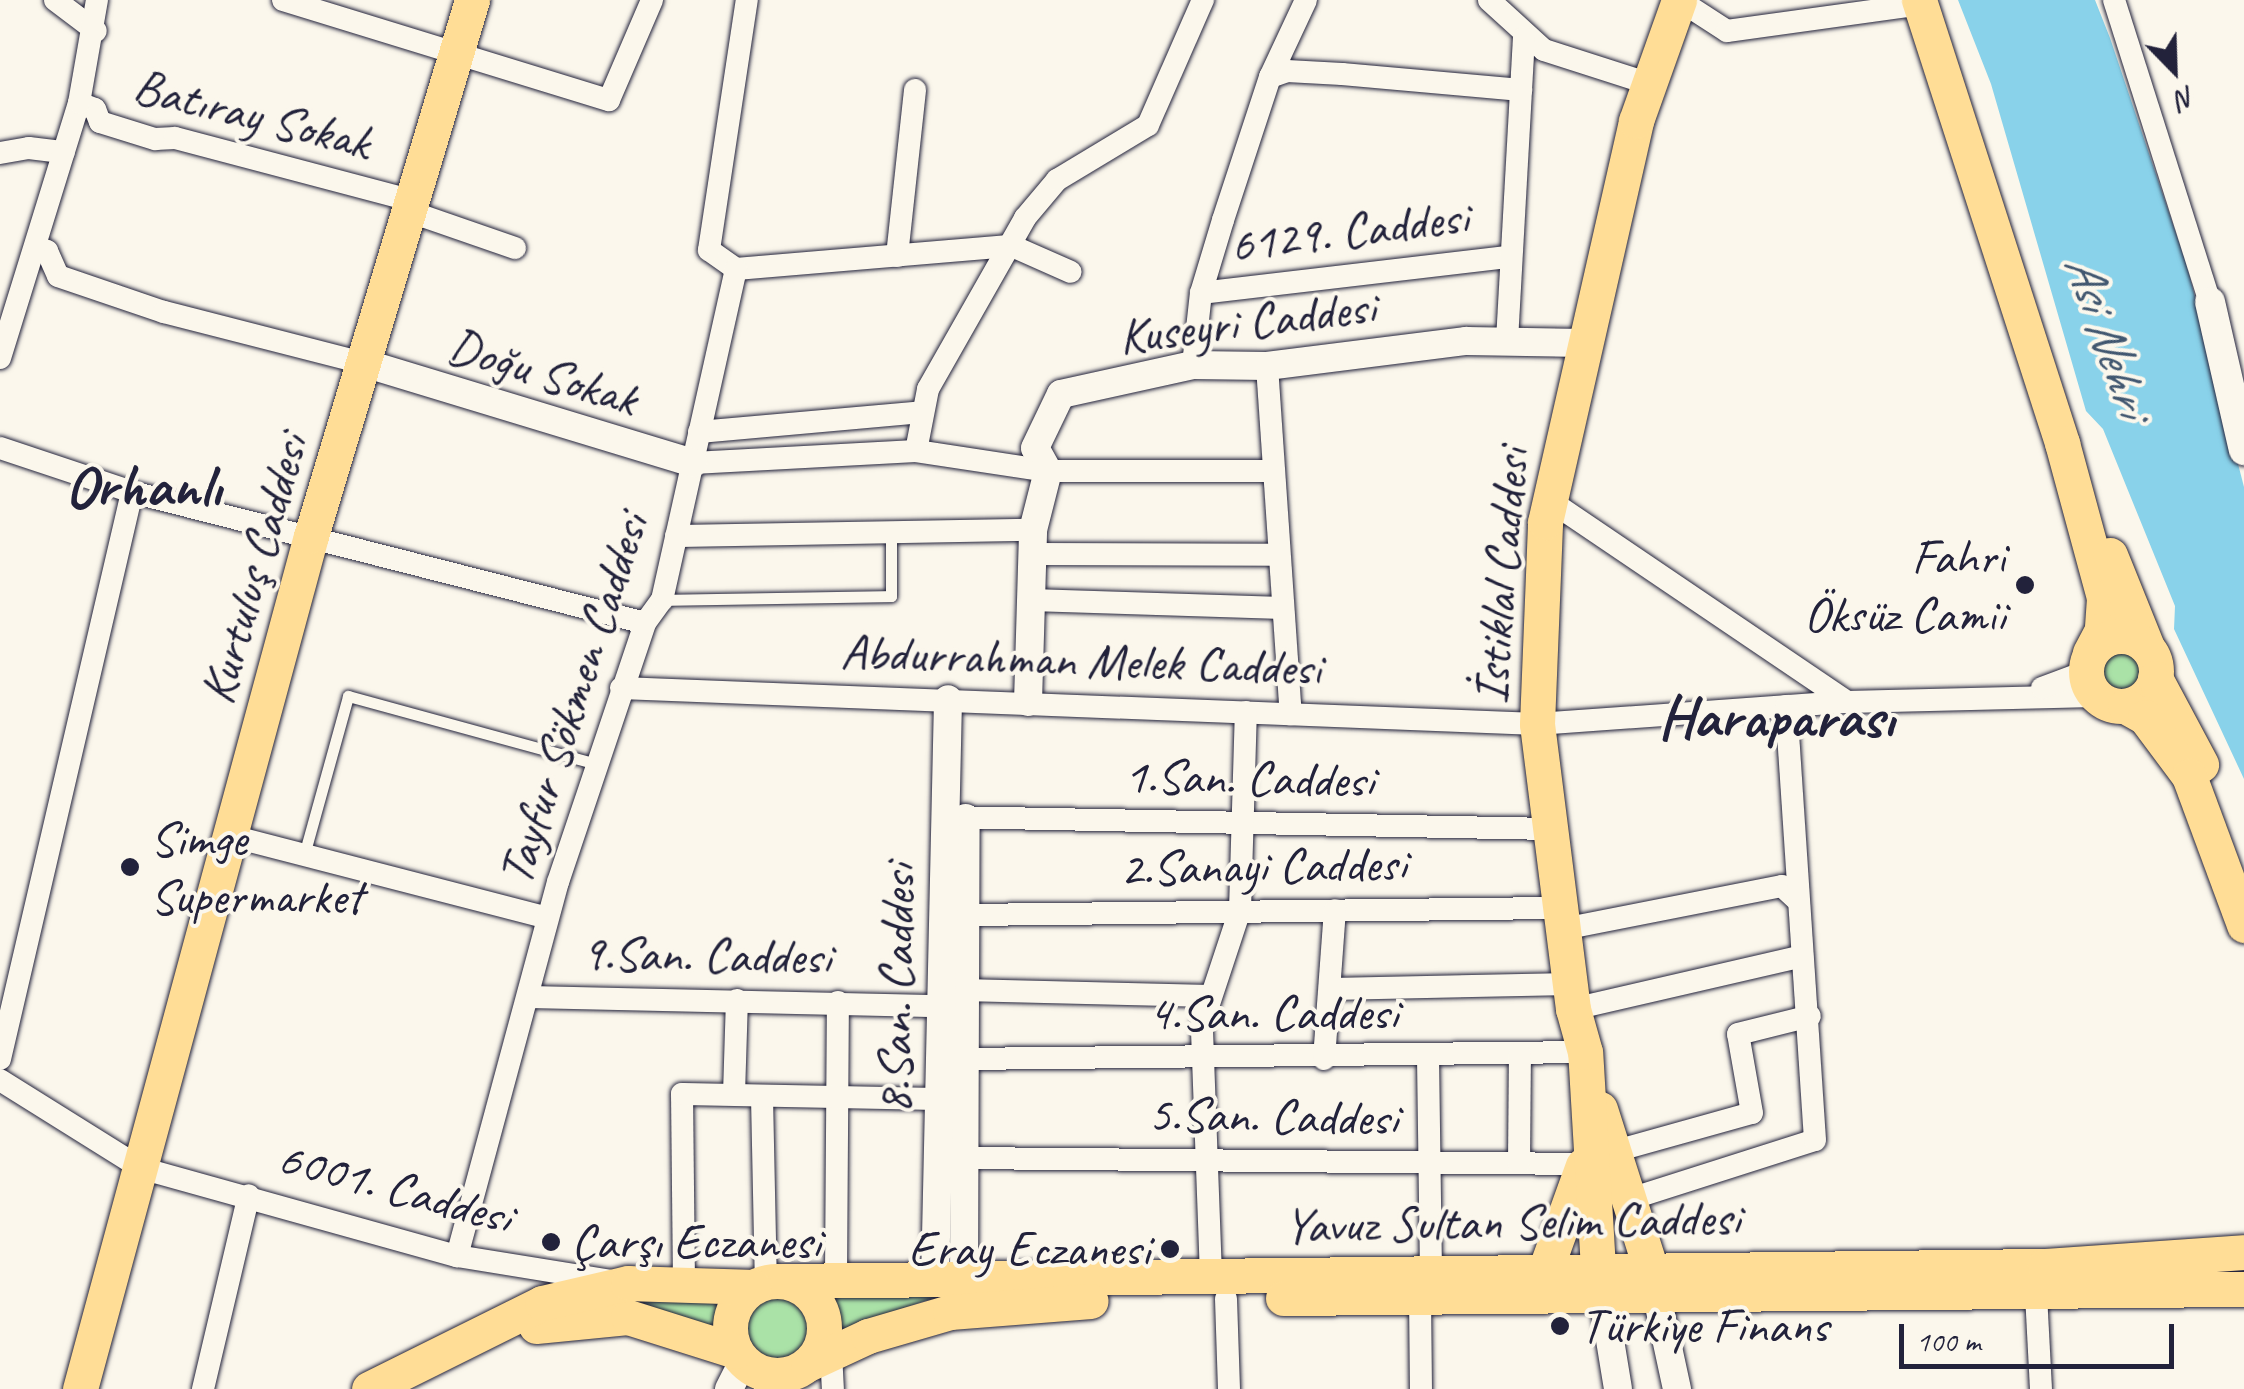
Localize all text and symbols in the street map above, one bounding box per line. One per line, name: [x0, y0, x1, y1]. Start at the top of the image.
north arrow: [2124, 20, 2224, 120]
street label: Batıray Sokak: [128, 56, 376, 172]
text: N: [2171, 79, 2201, 118]
street label: 6129. Caddesi: [1227, 187, 1471, 275]
water label: Asi Nehri: [2050, 246, 2164, 424]
street label: Kuseyri Caddesi: [1116, 277, 1378, 367]
street label: Doğu Sokak: [442, 315, 644, 429]
street label: Kurtuluş Caddesi: [187, 428, 321, 710]
street label: İstiklal Caddesi: [1460, 445, 1542, 707]
district label: Orhanlı: [65, 450, 221, 522]
street label: Tayfur Sökmen Caddesi: [484, 505, 662, 893]
place label: Fahri Öksüz Camii: [1806, 526, 2005, 644]
marker: Fahri Öksüz Camii: [2014, 574, 2036, 596]
street label: Abdurrahman Melek Caddesi: [839, 622, 1323, 698]
district label: Haraparası: [1658, 681, 1894, 753]
street label: 1.San. Caddesi: [1124, 746, 1374, 810]
place label: Simge Supermarket: [150, 808, 362, 926]
street label: 2.Sanayi Caddesi: [1119, 834, 1407, 898]
marker: Simge Supermarket: [119, 856, 141, 878]
street label: 8.San. Caddesi: [864, 864, 928, 1114]
street label: 9.San. Caddesi: [581, 923, 831, 987]
street label: 4.San. Caddesi: [1148, 983, 1398, 1043]
street label: 5.San. Caddesi: [1148, 1084, 1398, 1148]
street label: 6001. Caddesi: [272, 1127, 518, 1247]
street label: Yavuz Sultan Selim Caddesi: [1284, 1188, 1740, 1256]
place label: Çarşı Eczanesi: [571, 1212, 820, 1272]
place label: Eray Eczanesi: [908, 1219, 1150, 1279]
marker: Çarşı Eczanesi: [540, 1231, 562, 1253]
marker: Eray Eczanesi: [1159, 1238, 1181, 1260]
place label: Türkiye Finans: [1580, 1296, 1827, 1356]
scale bar: [1904, 1304, 2179, 1366]
marker: Türkiye Finans: [1549, 1315, 1571, 1337]
text: 100 m: [1916, 1322, 1981, 1360]

